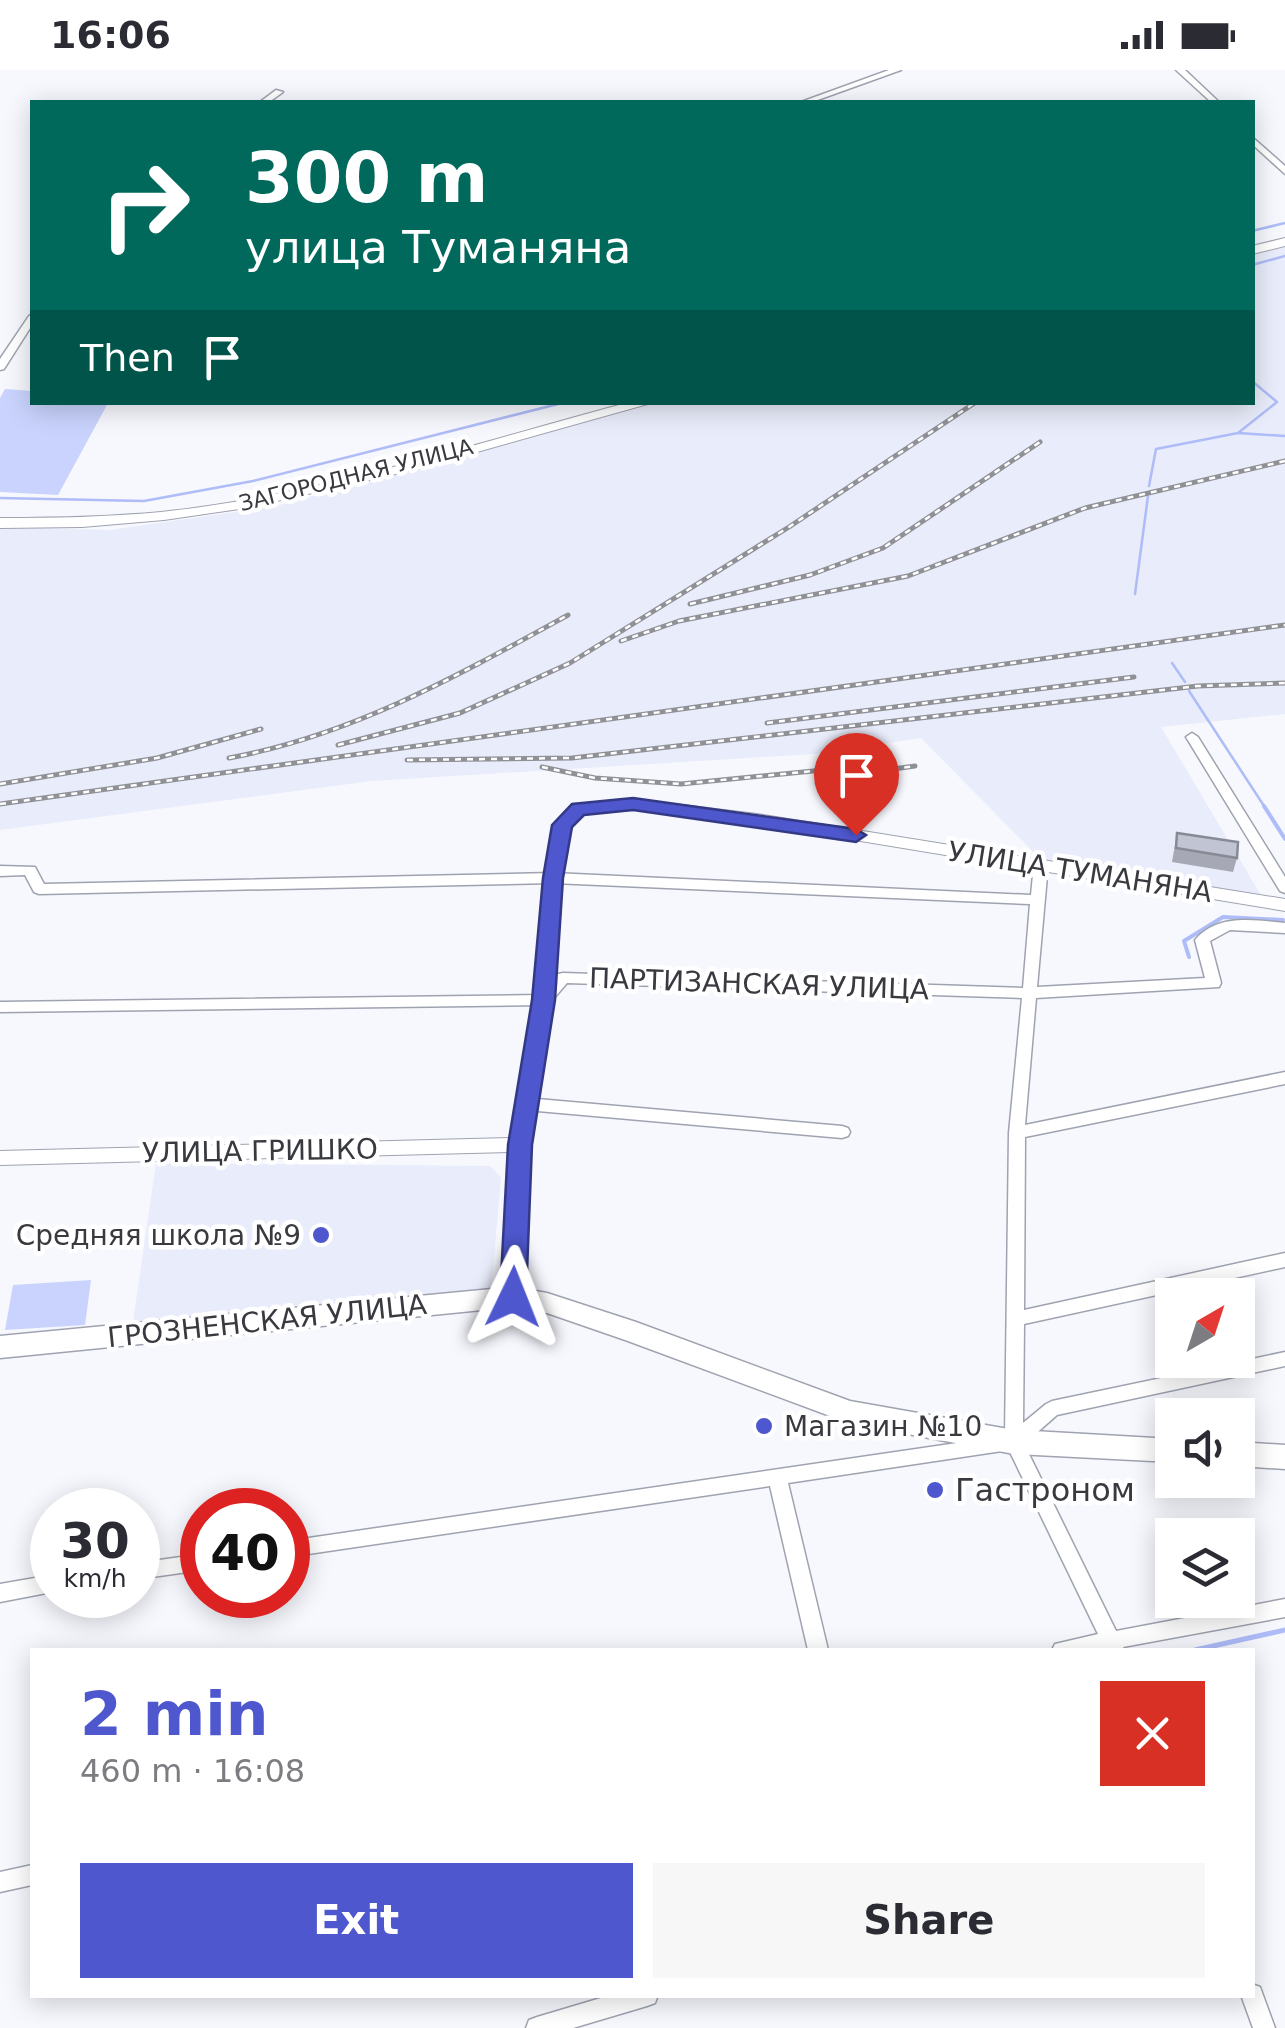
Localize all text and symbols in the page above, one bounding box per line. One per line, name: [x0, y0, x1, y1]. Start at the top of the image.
text: 16:06: [50, 13, 171, 57]
text: 300 m: [245, 137, 488, 219]
icon: right: [80, 140, 210, 270]
text: улица Туманяна: [245, 221, 631, 274]
icon: arrive: [195, 330, 250, 385]
text: Then: [80, 336, 175, 380]
street label: ЗАГОРОДНАЯ УЛИЦА: [237, 434, 475, 516]
pin: [814, 733, 899, 836]
icon: arrive: [829, 748, 884, 803]
street label: УЛИЦА ТУМАНЯНА: [946, 835, 1214, 909]
street label: ПАРТИЗАНСКАЯ УЛИЦА: [588, 962, 930, 1006]
street label: УЛИЦА ГРИШКО: [142, 1132, 378, 1170]
place label: Средняя школа №9: [16, 1219, 301, 1252]
marker: Средняя школа №9: [310, 1224, 332, 1246]
position arrow: [461, 1245, 565, 1349]
north arrow: [1155, 1278, 1255, 1378]
map controls: [1155, 1278, 1255, 1618]
street label: ГРОЗНЕНСКАЯ УЛИЦА: [106, 1288, 428, 1354]
button: sound: [1155, 1398, 1255, 1498]
place label: Магазин №10: [784, 1410, 982, 1443]
marker: Магазин №10: [753, 1415, 775, 1437]
place label: Гастроном: [955, 1471, 1135, 1509]
marker: Гастроном: [924, 1479, 946, 1501]
speed limit sign: 40: [180, 1488, 310, 1618]
text: 30: [60, 1512, 130, 1570]
button: layers: [1155, 1518, 1255, 1618]
text: km/h: [63, 1564, 127, 1593]
text: 2 min: [80, 1679, 268, 1749]
button: close: [1100, 1681, 1205, 1786]
text: 460 m · 16:08: [80, 1752, 305, 1790]
button: Exit: [80, 1863, 633, 1978]
button: Share: [653, 1863, 1205, 1978]

